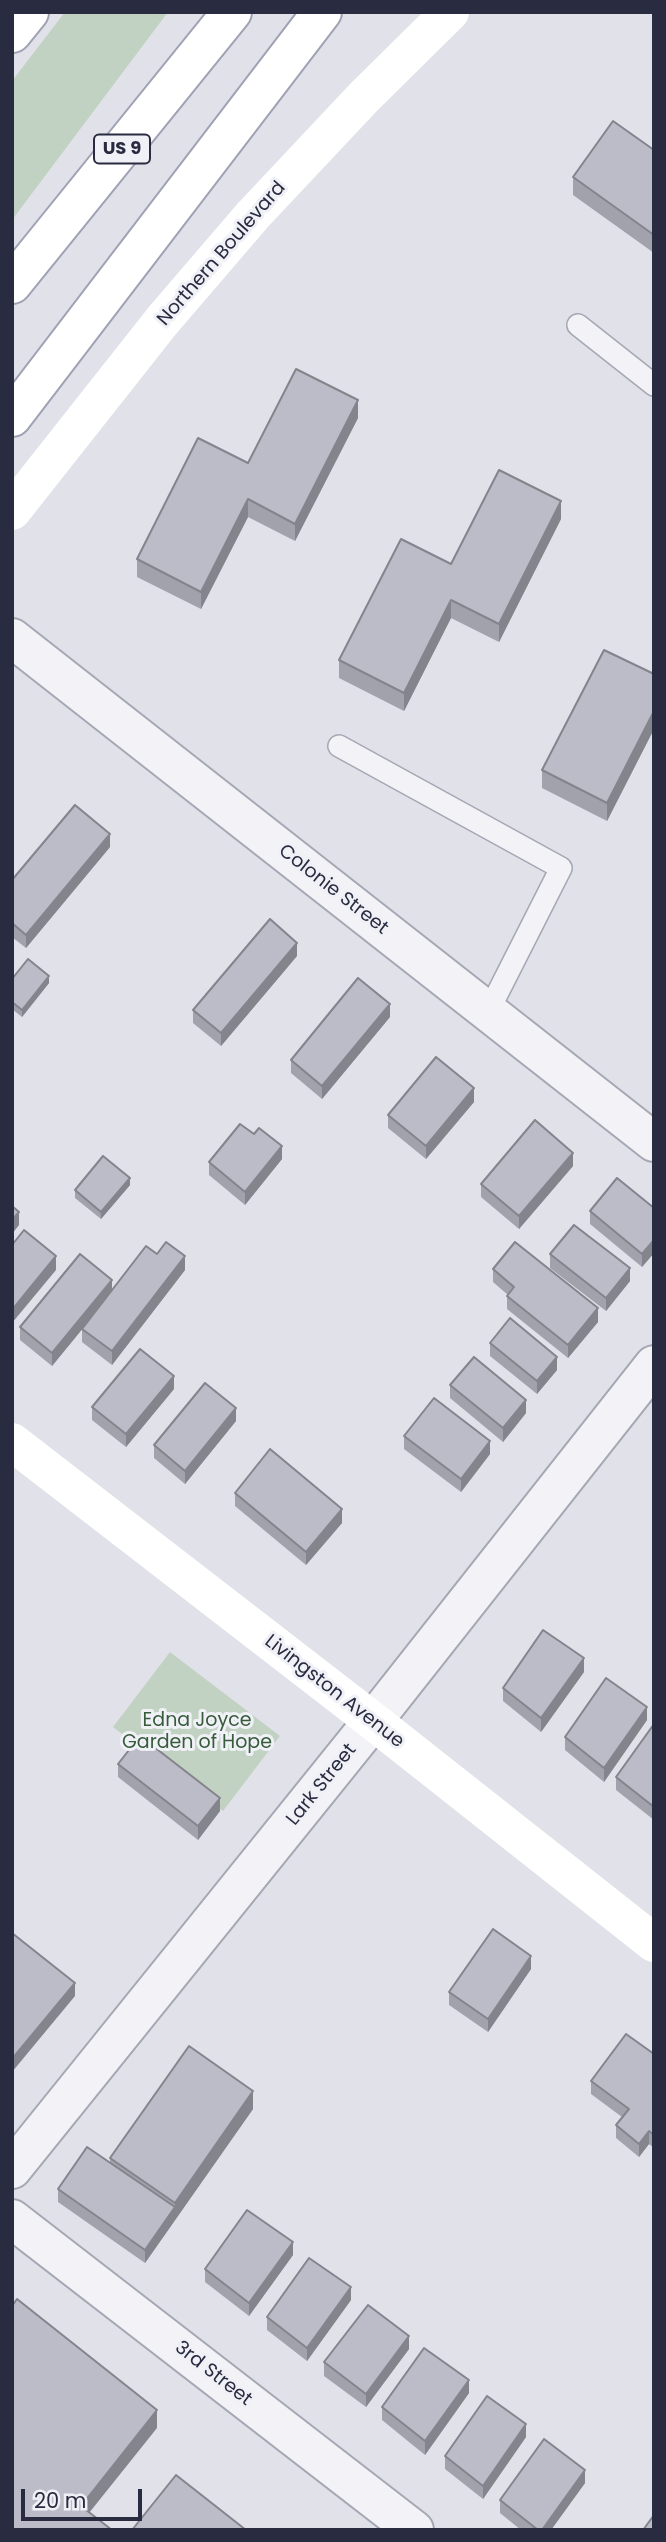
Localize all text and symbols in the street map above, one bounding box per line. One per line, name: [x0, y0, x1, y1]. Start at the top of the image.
road number: US 9: [94, 134, 150, 164]
street label: Northern Boulevard: [153, 177, 291, 331]
street label: Colonie Street: [274, 840, 392, 940]
street label: Livingston Avenue: [260, 1630, 408, 1754]
park label: Edna Joyce Garden of Hope: [122, 1710, 272, 1754]
street label: Lark Street: [282, 1740, 362, 1830]
street label: 3rd Street: [170, 2337, 256, 2411]
scale bar: [24, 2476, 145, 2520]
text: 20 m: [34, 2486, 87, 2515]

